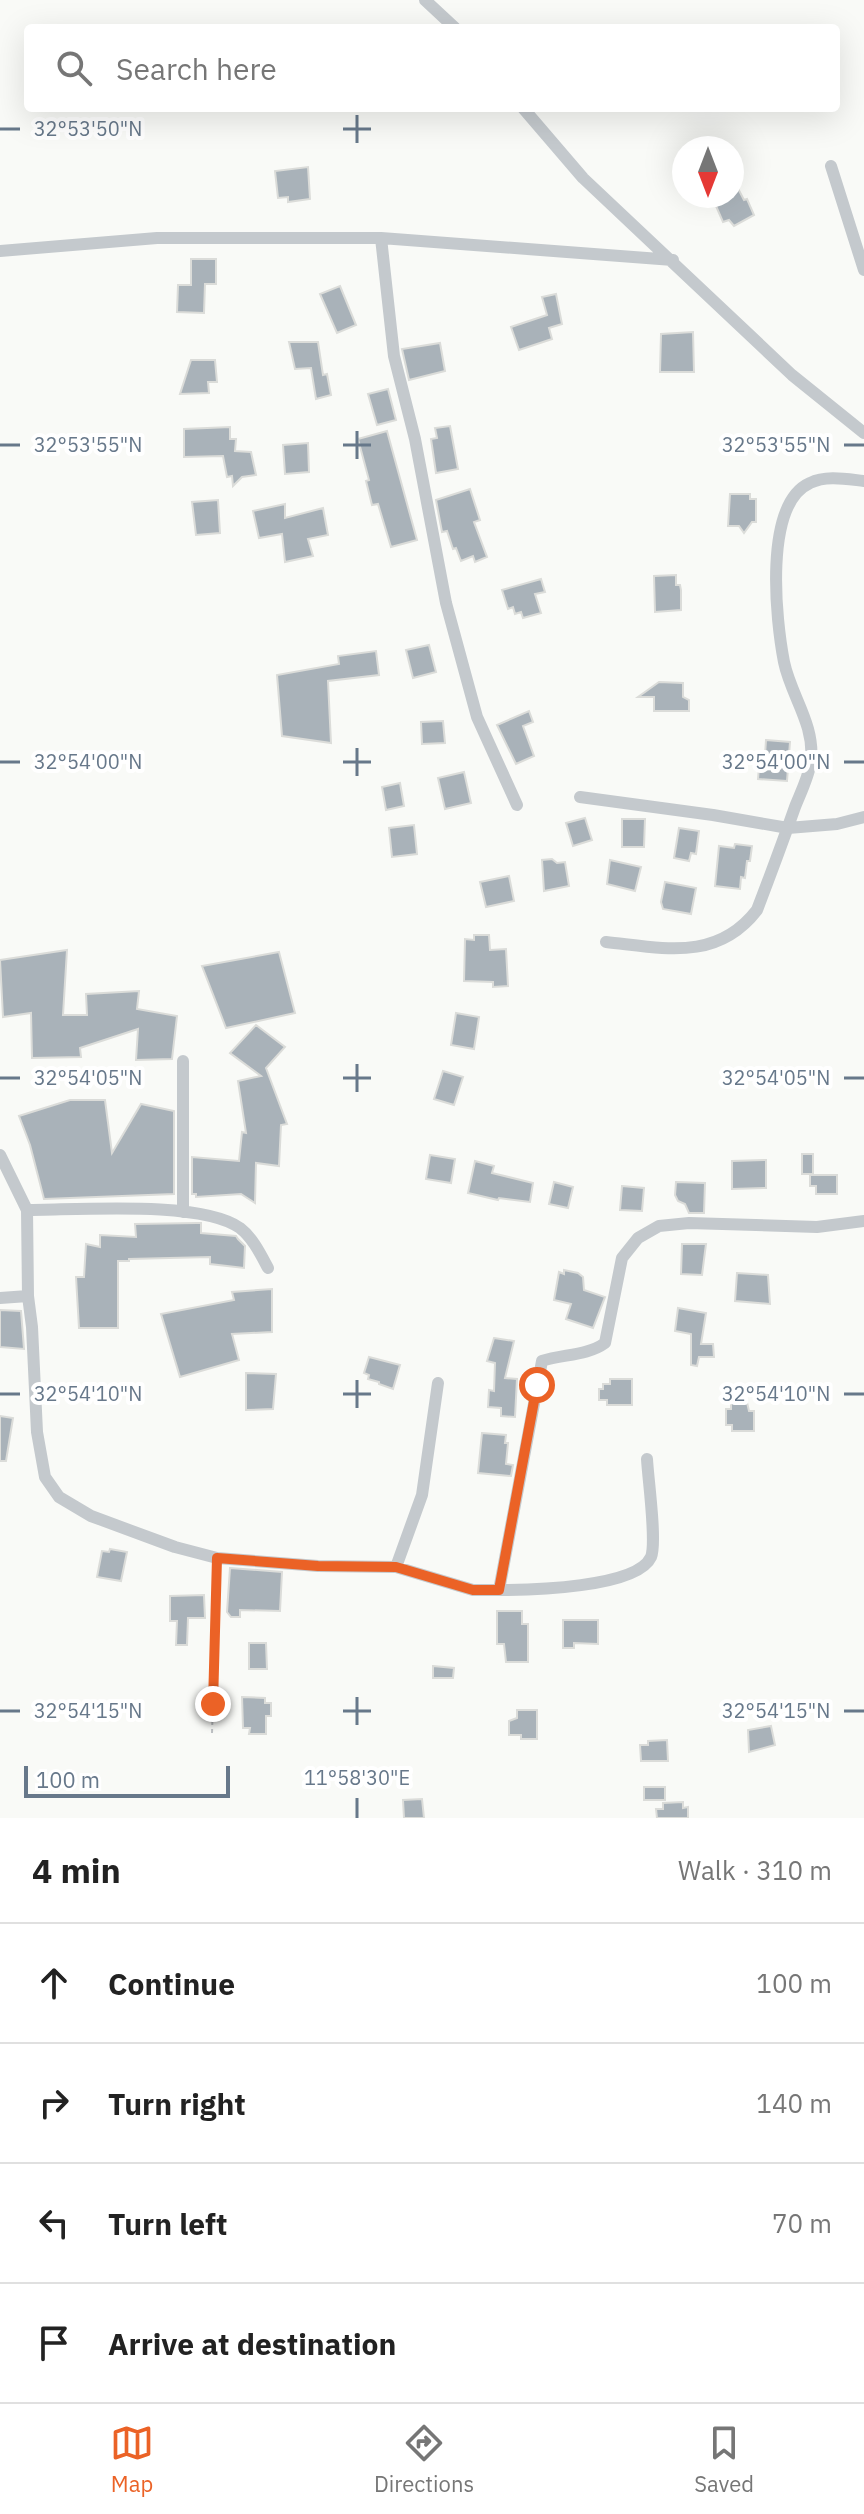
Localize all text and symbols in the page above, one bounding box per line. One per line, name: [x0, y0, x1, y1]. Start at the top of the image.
search box: [24, 24, 840, 112]
icon: search: [52, 46, 96, 90]
text: Search here: [116, 49, 277, 88]
text: 32°53'50"N: [34, 115, 142, 142]
north arrow: [672, 136, 744, 208]
text: 32°53'55"N: [34, 431, 142, 458]
text: 32°53'55"N: [722, 431, 830, 458]
text: 32°54'00"N: [34, 748, 142, 775]
text: 32°54'00"N: [722, 748, 830, 775]
text: 32°54'05"N: [34, 1064, 142, 1091]
text: 32°54'05"N: [722, 1064, 830, 1091]
route start: [519, 1367, 555, 1403]
text: 32°54'10"N: [34, 1380, 142, 1407]
text: 32°54'10"N: [722, 1380, 830, 1407]
route end: [195, 1686, 231, 1722]
text: 32°54'15"N: [34, 1697, 142, 1724]
text: 32°54'15"N: [722, 1697, 830, 1724]
scale bar: [24, 1762, 230, 1798]
text: 11°58'30"E: [304, 1764, 410, 1791]
text: 100 m: [36, 1765, 100, 1794]
text: 4 min: [32, 1848, 121, 1892]
text: Walk · 310 m: [678, 1853, 832, 1887]
icon: ahead: [32, 1961, 76, 2005]
text: Continue: [108, 1964, 235, 2003]
text: 100 m: [756, 1966, 832, 2000]
icon: right: [32, 2081, 76, 2125]
text: Turn right: [108, 2084, 246, 2123]
text: 140 m: [756, 2086, 832, 2120]
icon: left: [32, 2201, 76, 2245]
text: Turn left: [108, 2204, 227, 2243]
text: 70 m: [772, 2206, 832, 2240]
icon: arrive: [32, 2321, 76, 2365]
text: Arrive at destination: [108, 2324, 396, 2363]
tab: Map: [110, 2421, 154, 2498]
tab: Directions: [374, 2421, 474, 2498]
tab: Saved: [694, 2421, 754, 2498]

